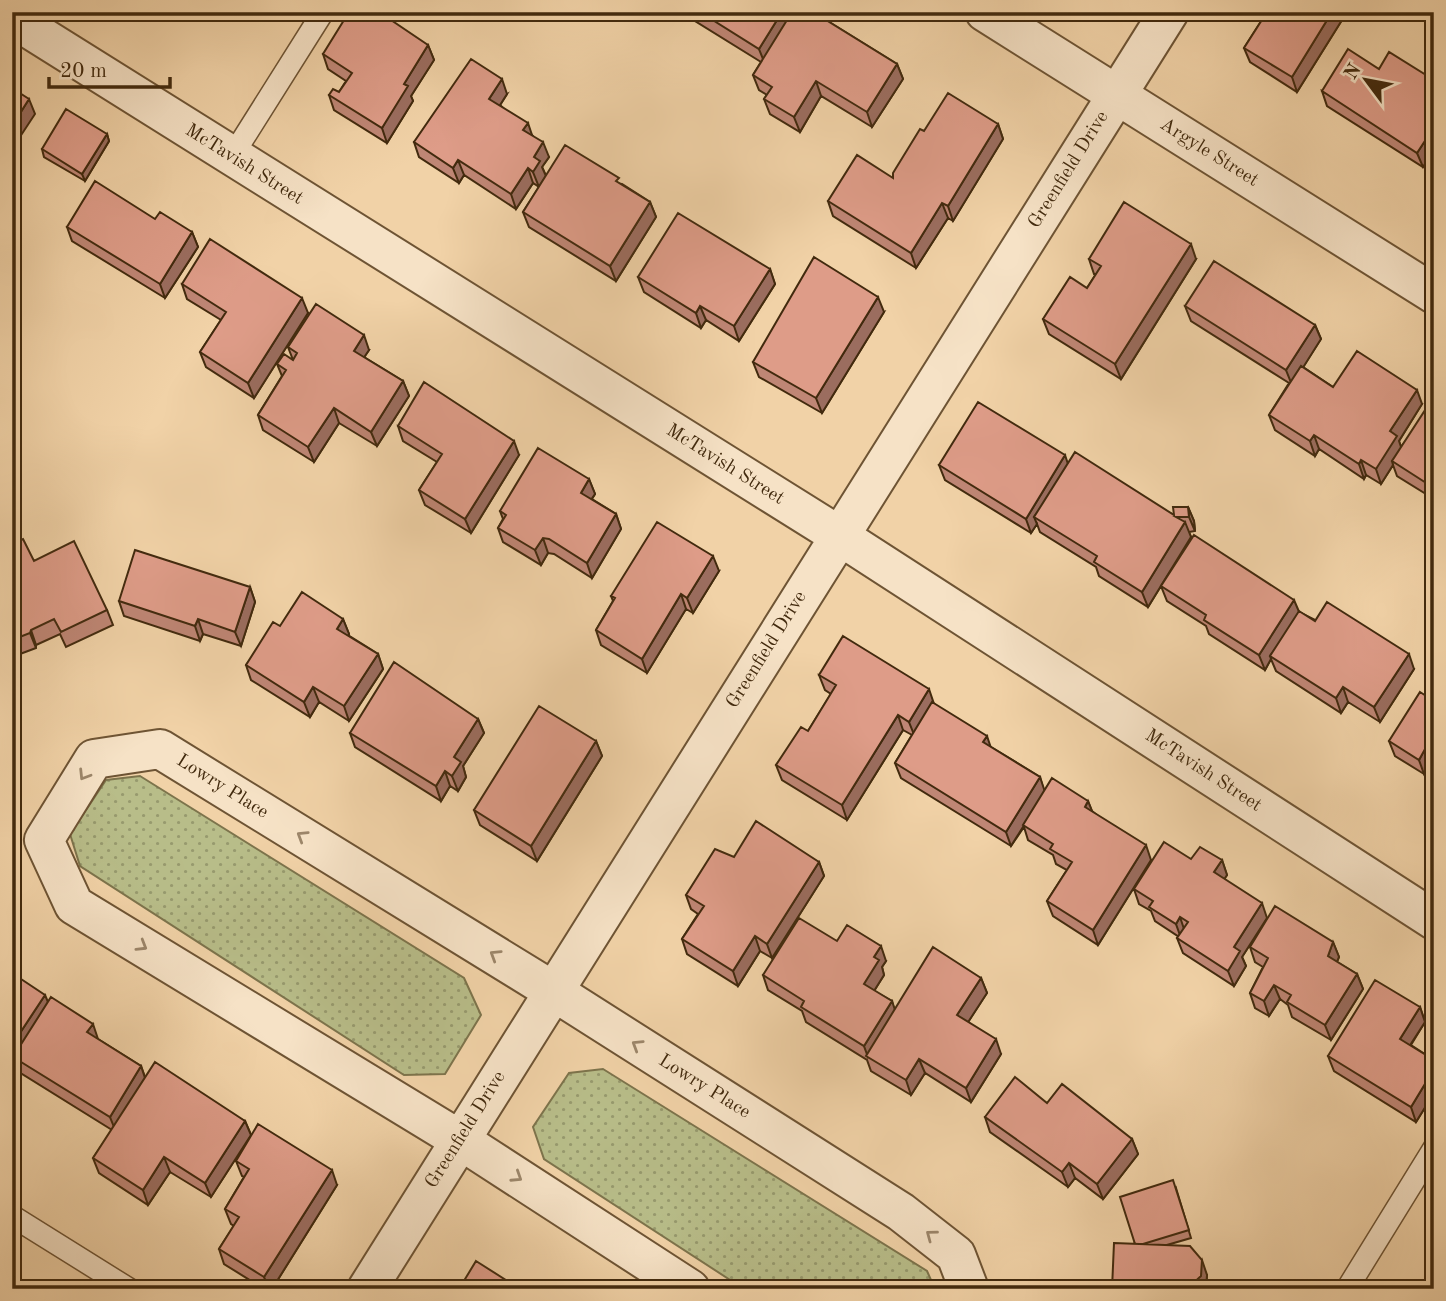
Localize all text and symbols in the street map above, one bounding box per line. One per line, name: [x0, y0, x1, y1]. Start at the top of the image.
scale bar: [49, 46, 170, 90]
north arrow: [1330, 46, 1400, 116]
text: 20 m: [60, 61, 107, 82]
text: N: [1342, 61, 1366, 84]
street label: Greenfield Drive: [1025, 108, 1113, 232]
street label: Argyle Street: [1156, 115, 1262, 191]
street label: McTavish Street: [182, 121, 306, 209]
street label: McTavish Street: [663, 421, 787, 509]
street label: Greenfield Drive: [723, 588, 811, 712]
street label: McTavish Street: [1141, 726, 1265, 816]
street label: Lowry Place: [173, 751, 271, 823]
one-way arrow: [80, 768, 93, 781]
one-way arrow: [296, 831, 309, 844]
one-way arrow: [134, 938, 147, 951]
one-way arrow: [490, 951, 503, 964]
one-way arrow: [632, 1040, 645, 1053]
street label: Lowry Place: [655, 1051, 753, 1123]
street label: Greenfield Drive: [422, 1068, 510, 1192]
one-way arrow: [510, 1169, 523, 1182]
one-way arrow: [926, 1231, 939, 1244]

